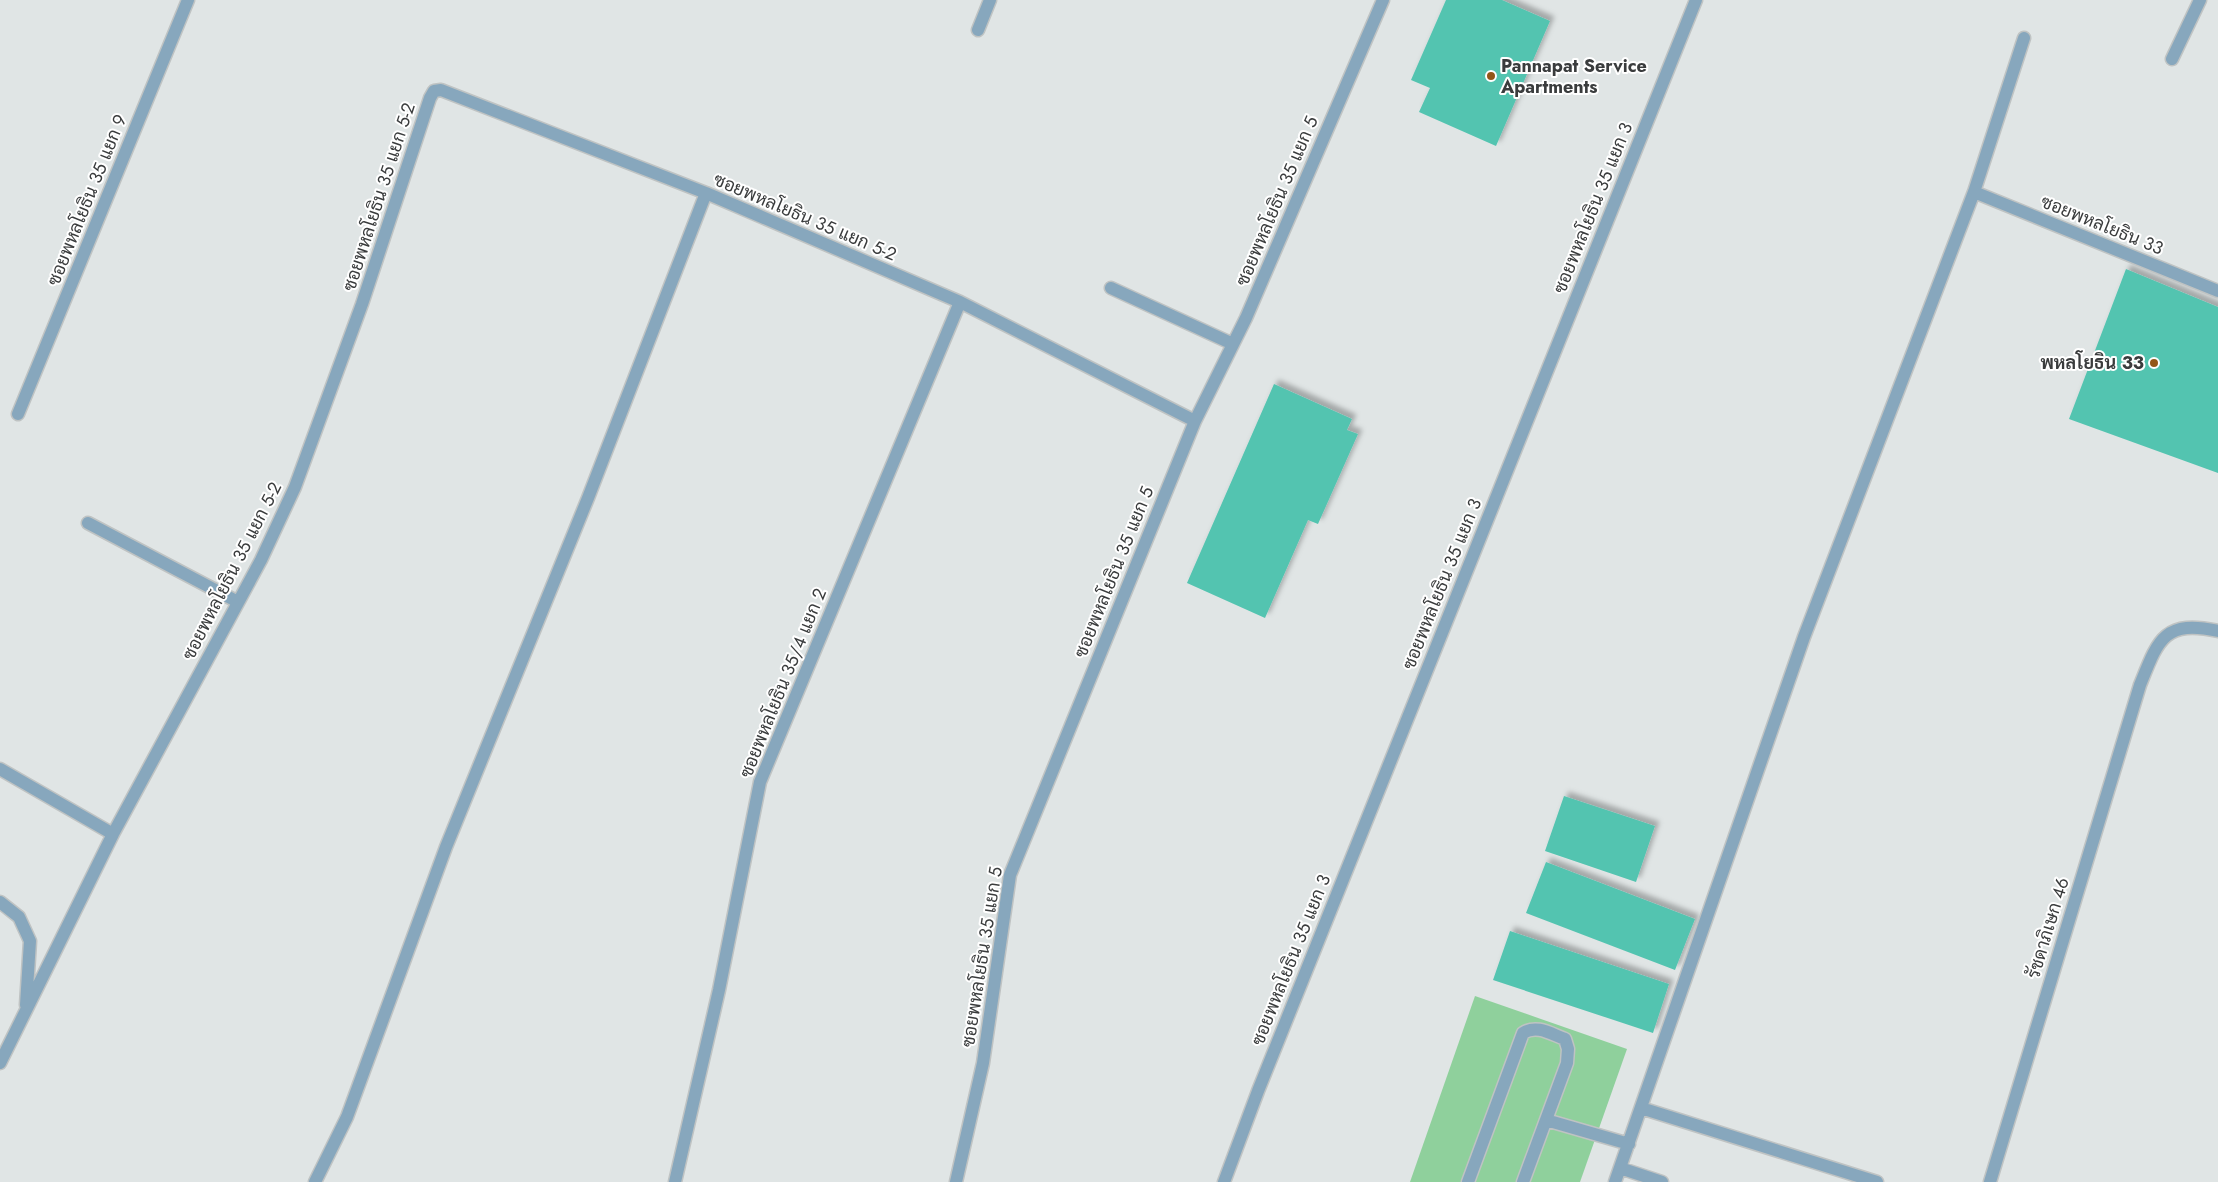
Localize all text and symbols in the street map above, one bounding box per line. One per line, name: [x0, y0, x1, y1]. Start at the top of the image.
place label: Pannapat Service Apartments: [1500, 53, 1647, 100]
marker: Pannapat Service Apartments: [1485, 70, 1497, 82]
street label: ซอยพหลโยธิน 35 แยก 5-2: [336, 100, 422, 294]
street label: ซอยพหลโยธิน 35 แยก 9: [41, 110, 133, 290]
street label: ซอยพหลโยธิน 35 แยก 5: [1229, 112, 1325, 290]
street label: ซอยพหลโยธิน 35 แยก 3: [1547, 118, 1639, 297]
street label: ซอยพหลโยธิน 35 แยก 5-2: [709, 167, 901, 267]
street label: ซอยพหลโยธิน 33: [2037, 189, 2167, 262]
place label: พหลโยธิน 33: [2040, 350, 2144, 376]
marker: พหลโยธิน 33: [2148, 357, 2160, 369]
street label: ซอยพหลโยธิน 35 แยก 5-2: [176, 478, 288, 664]
street label: ซอยพหลโยธิน 35 แยก 5: [1068, 482, 1160, 662]
street label: ซอยพหลโยธิน 35 แยก 3: [1396, 494, 1488, 673]
street label: ซอยพหลโยธิน 35/4 แยก 2: [733, 584, 833, 782]
street label: ซอยพหลโยธิน 35 แยก 5: [955, 865, 1009, 1049]
street label: ซอยพหลโยธิน 35 แยก 3: [1245, 870, 1337, 1049]
street label: รัชดาภิเษก 46: [2020, 874, 2076, 982]

